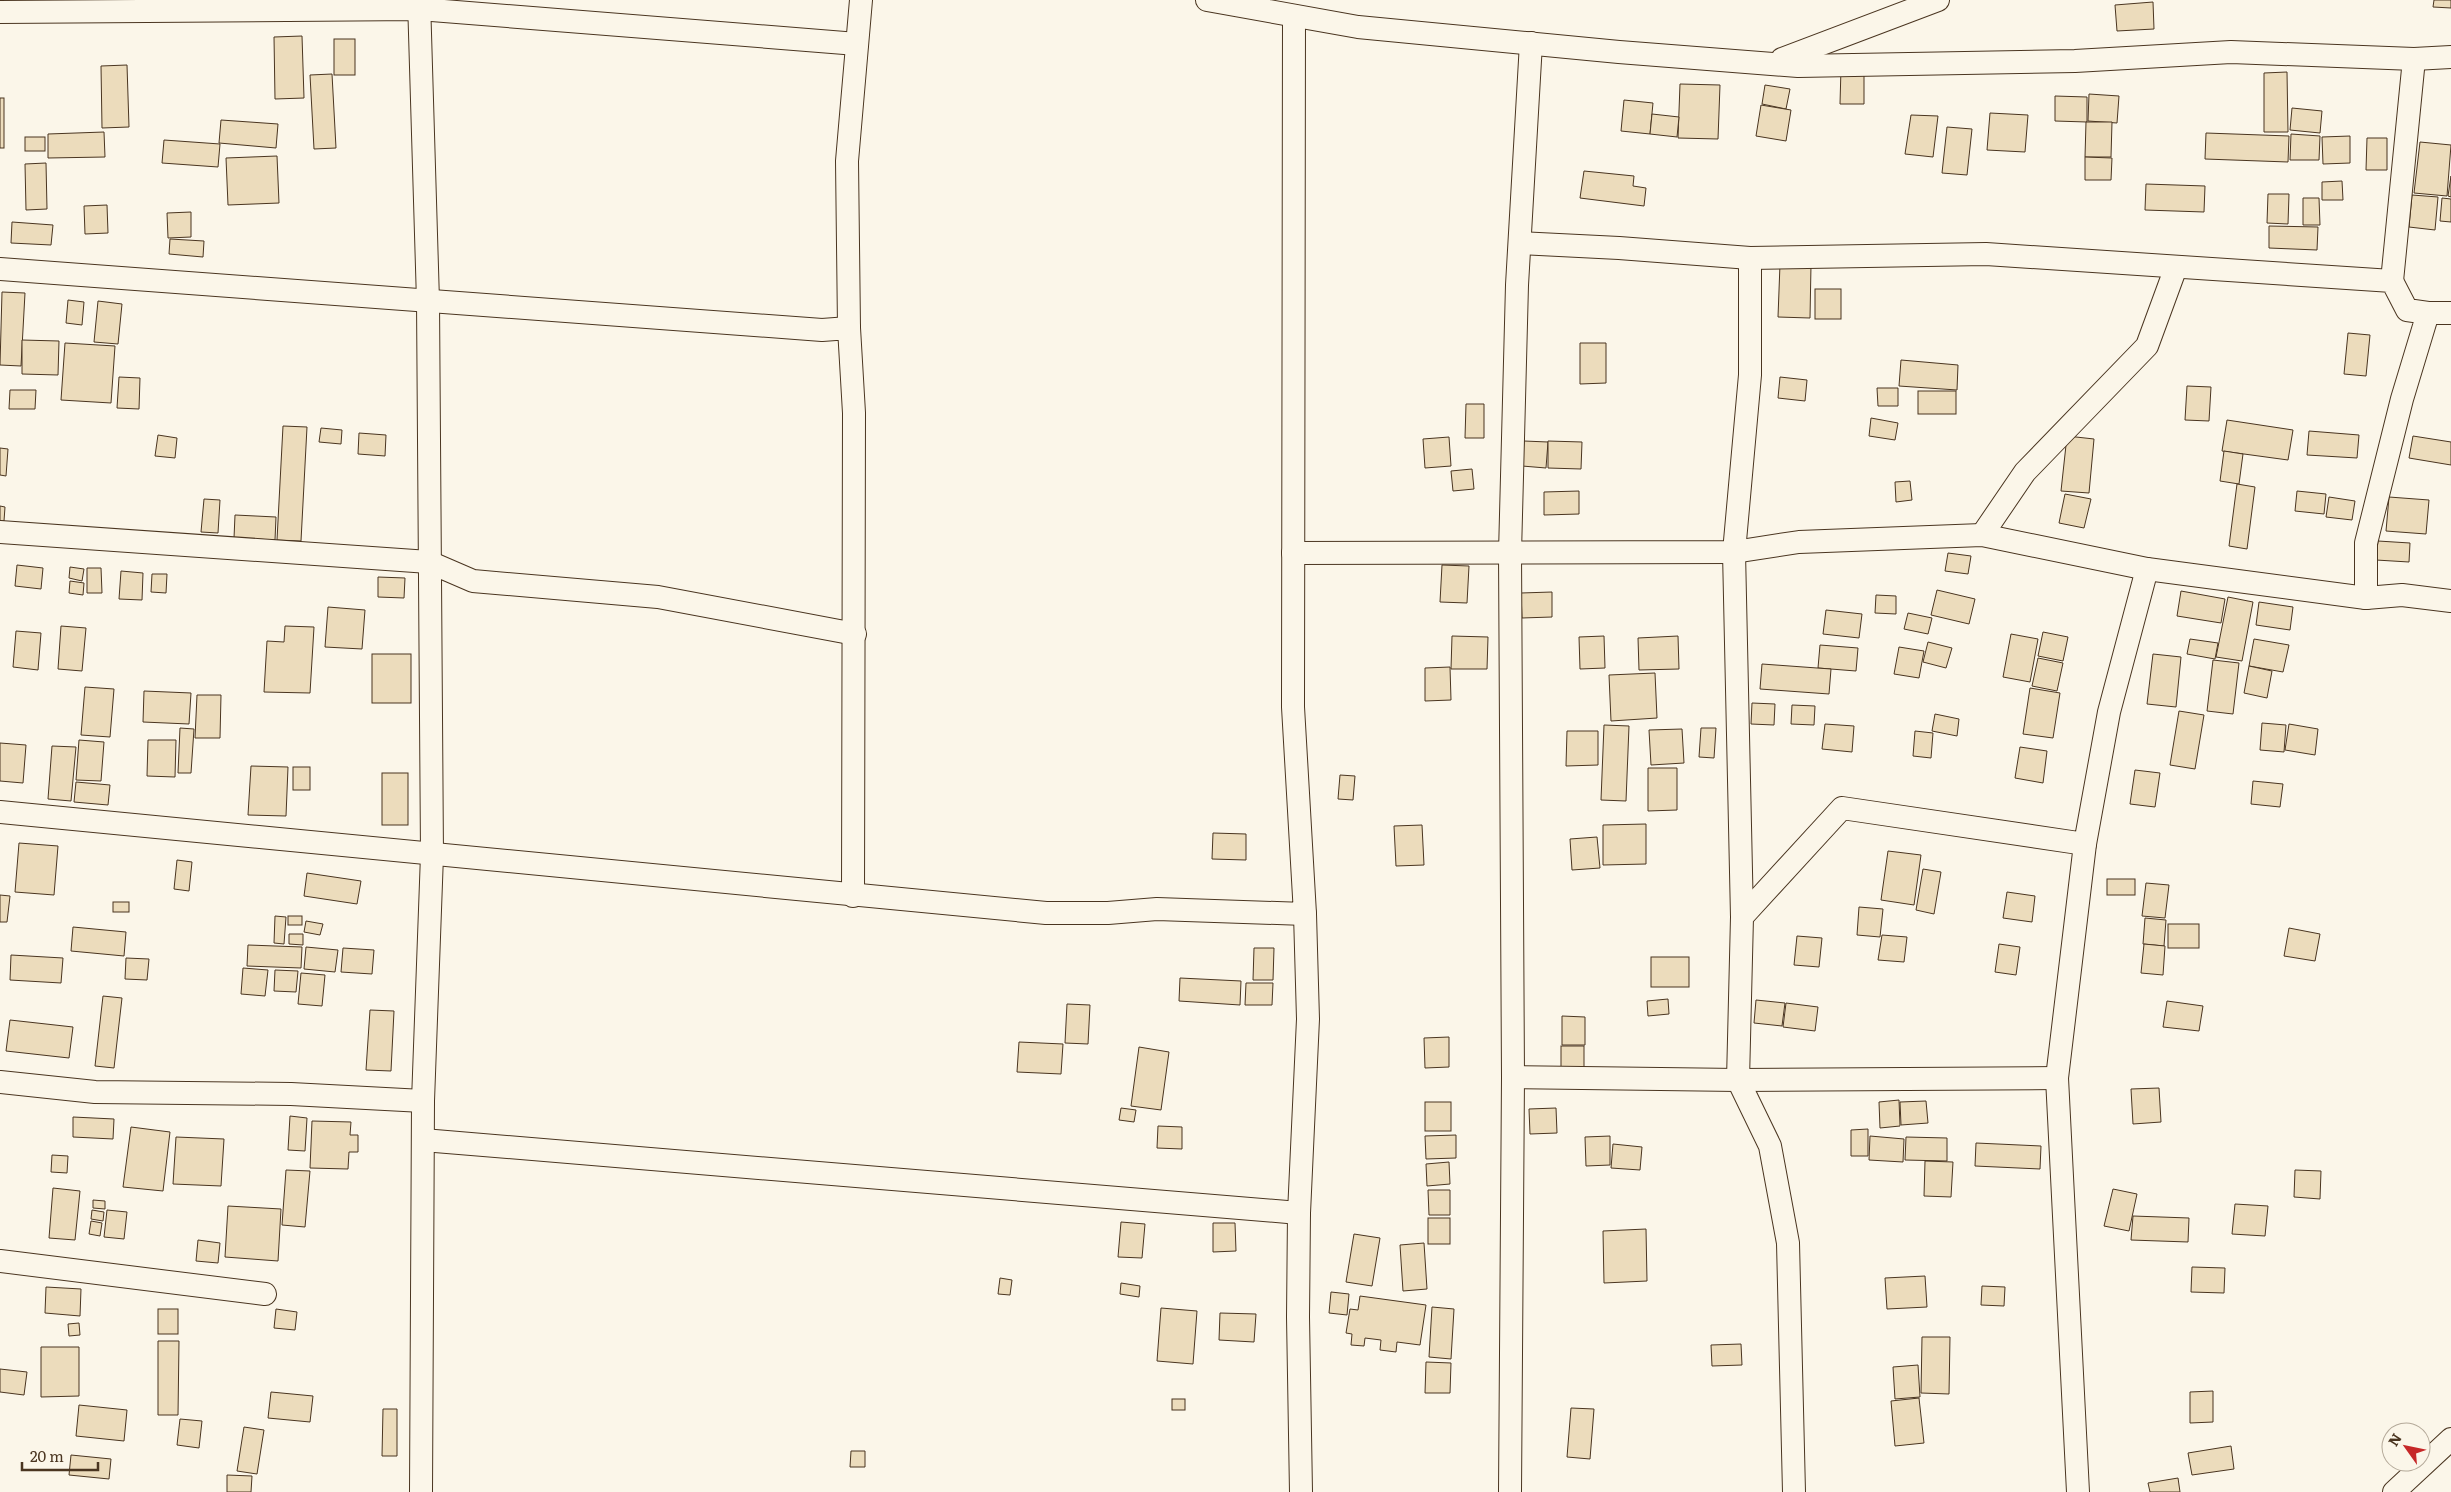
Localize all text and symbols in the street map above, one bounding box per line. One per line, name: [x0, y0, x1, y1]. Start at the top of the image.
north arrow: [2381, 1422, 2431, 1472]
text: N: [2383, 1429, 2406, 1450]
scale bar: [22, 1440, 99, 1472]
text: 20 m: [30, 1444, 64, 1467]

